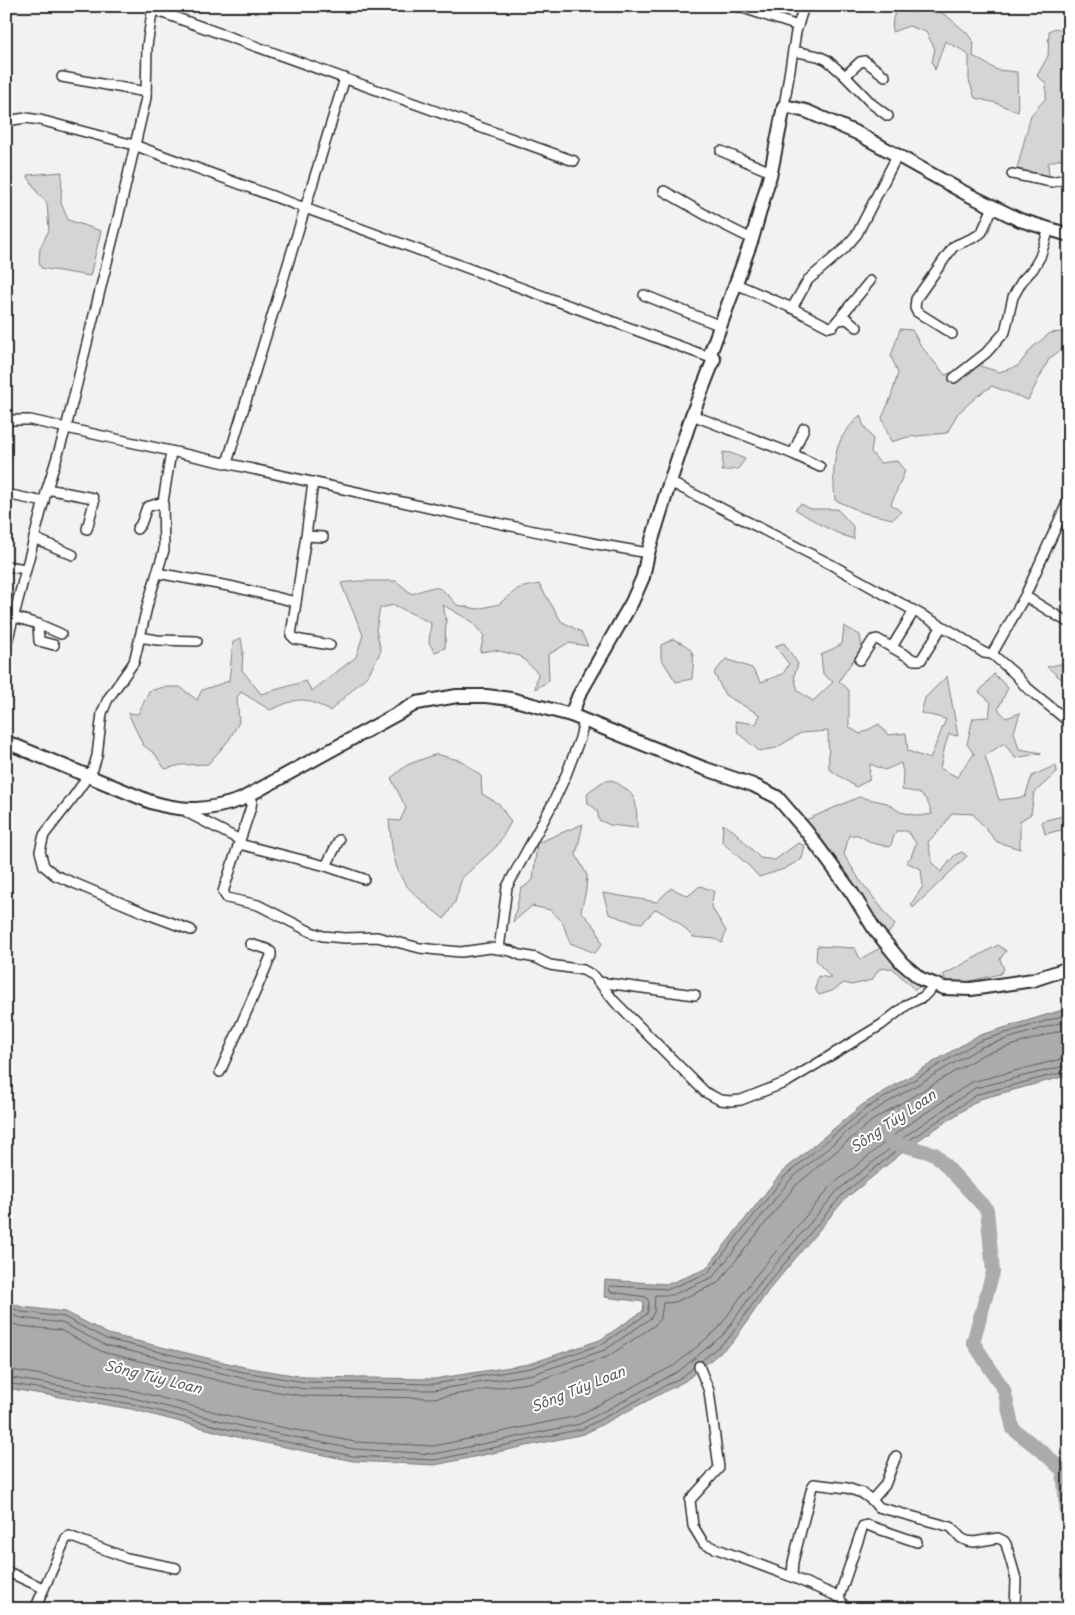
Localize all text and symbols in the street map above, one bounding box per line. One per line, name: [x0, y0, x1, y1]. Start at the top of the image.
water label: Sông Túy Loan: [846, 1084, 940, 1157]
water label: Sông Túy Loan: [102, 1354, 205, 1399]
water label: Sông Túy Loan: [528, 1360, 628, 1417]

